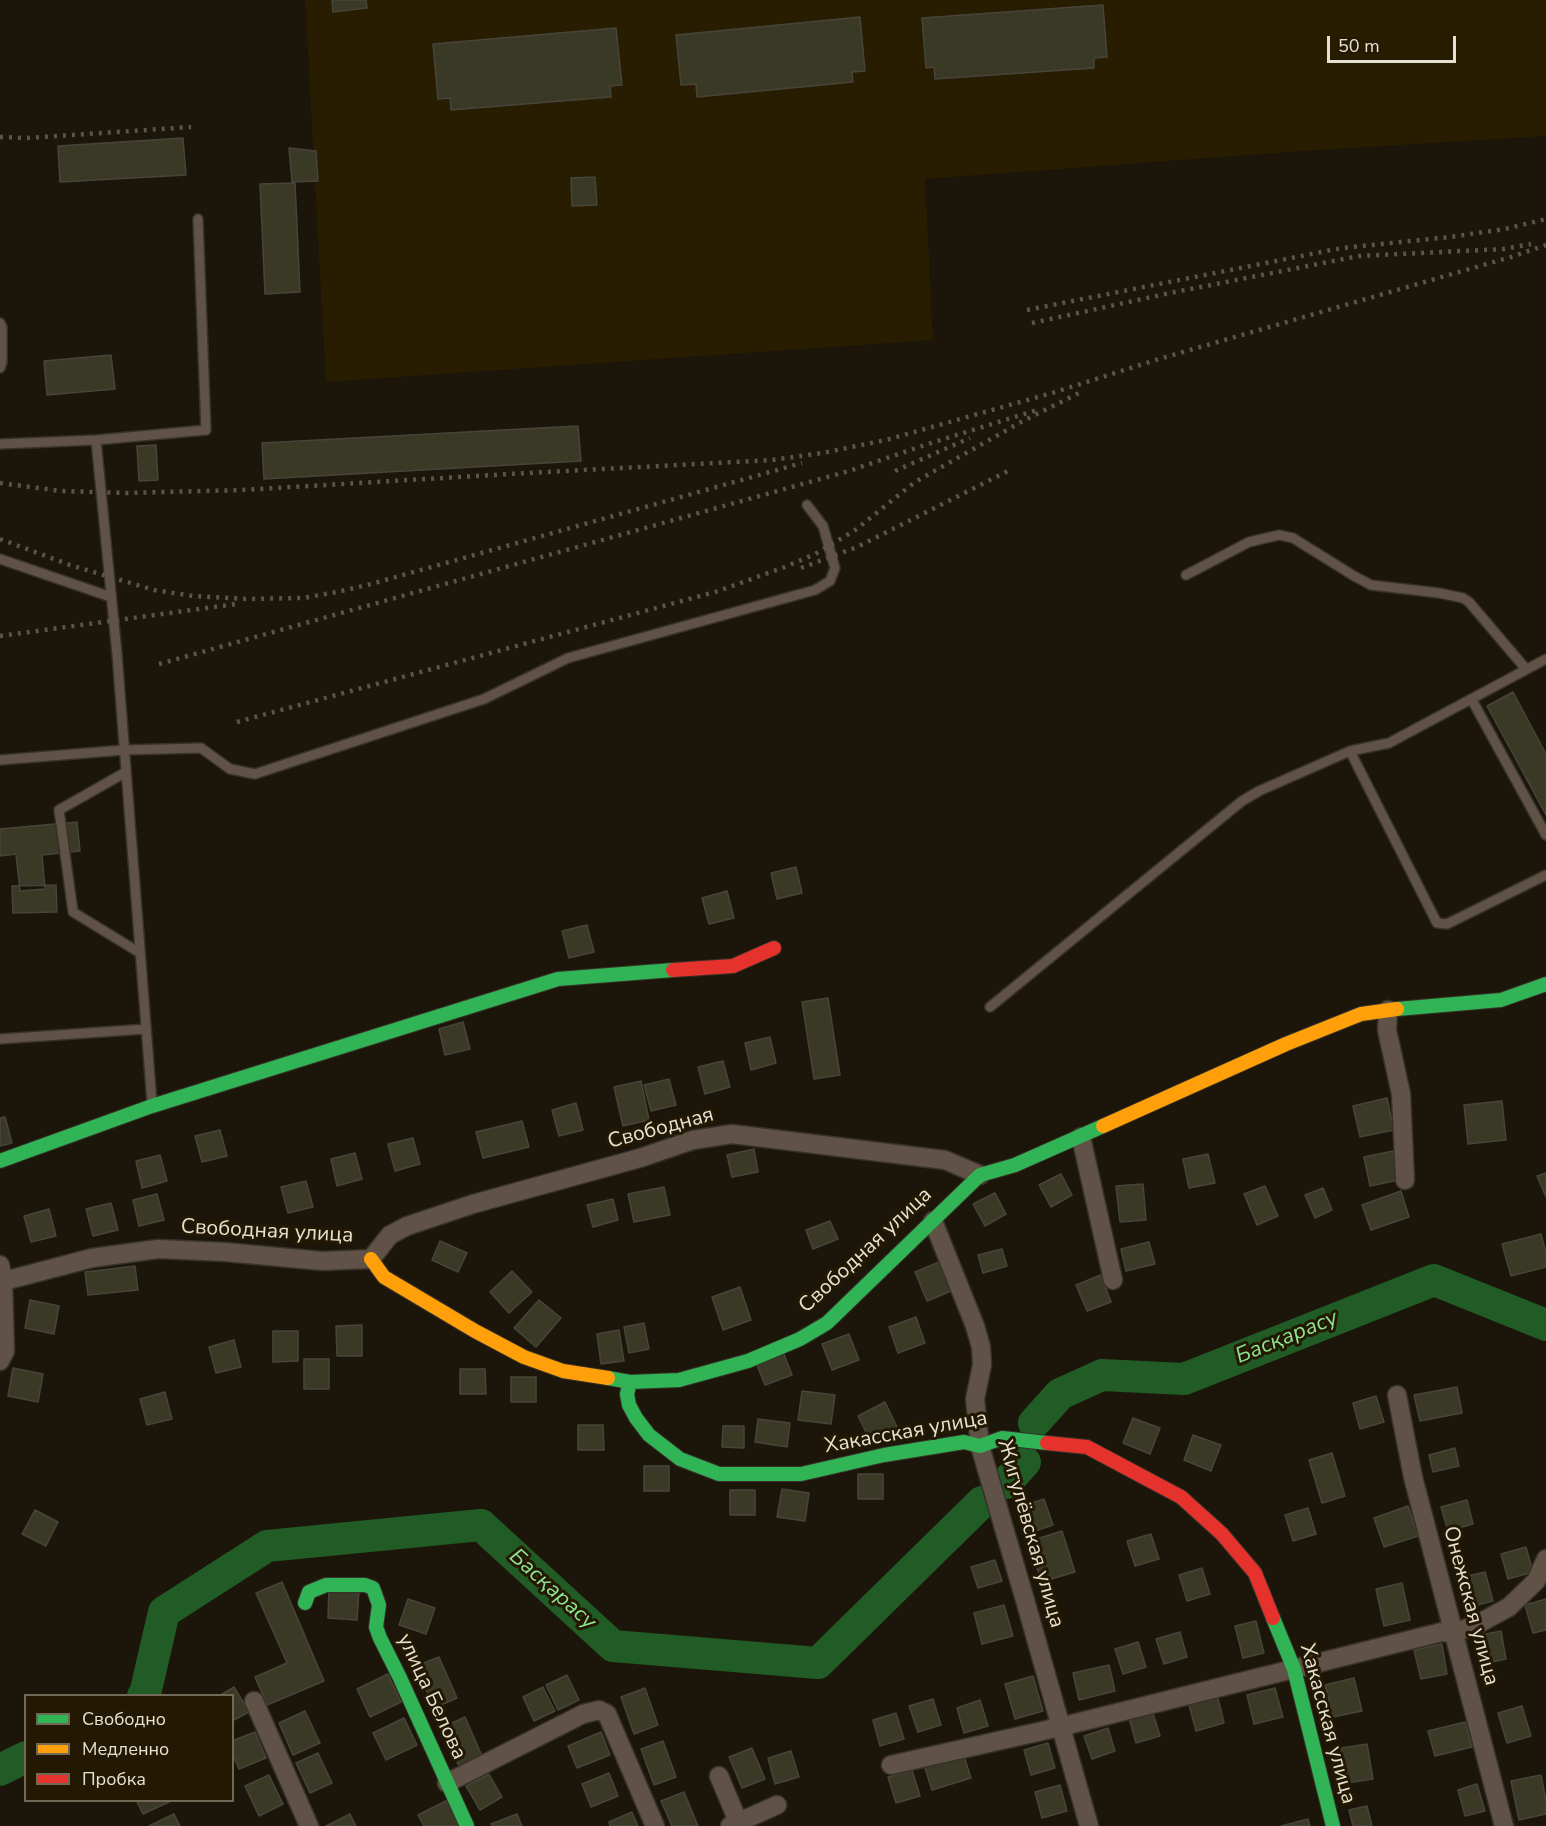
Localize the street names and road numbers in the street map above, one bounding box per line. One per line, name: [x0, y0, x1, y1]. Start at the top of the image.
street label: Свободная: [605, 1103, 717, 1155]
street label: Свободная улица: [794, 1183, 938, 1319]
street label: Свободная улица: [180, 1215, 354, 1249]
street label: Хакасская улица: [823, 1406, 989, 1460]
street label: Жигулёвская улица: [991, 1437, 1069, 1631]
street label: Онежская улица: [1437, 1524, 1503, 1688]
street label: улица Белова: [391, 1630, 471, 1764]
street label: Хакасская улица: [1293, 1641, 1361, 1807]

